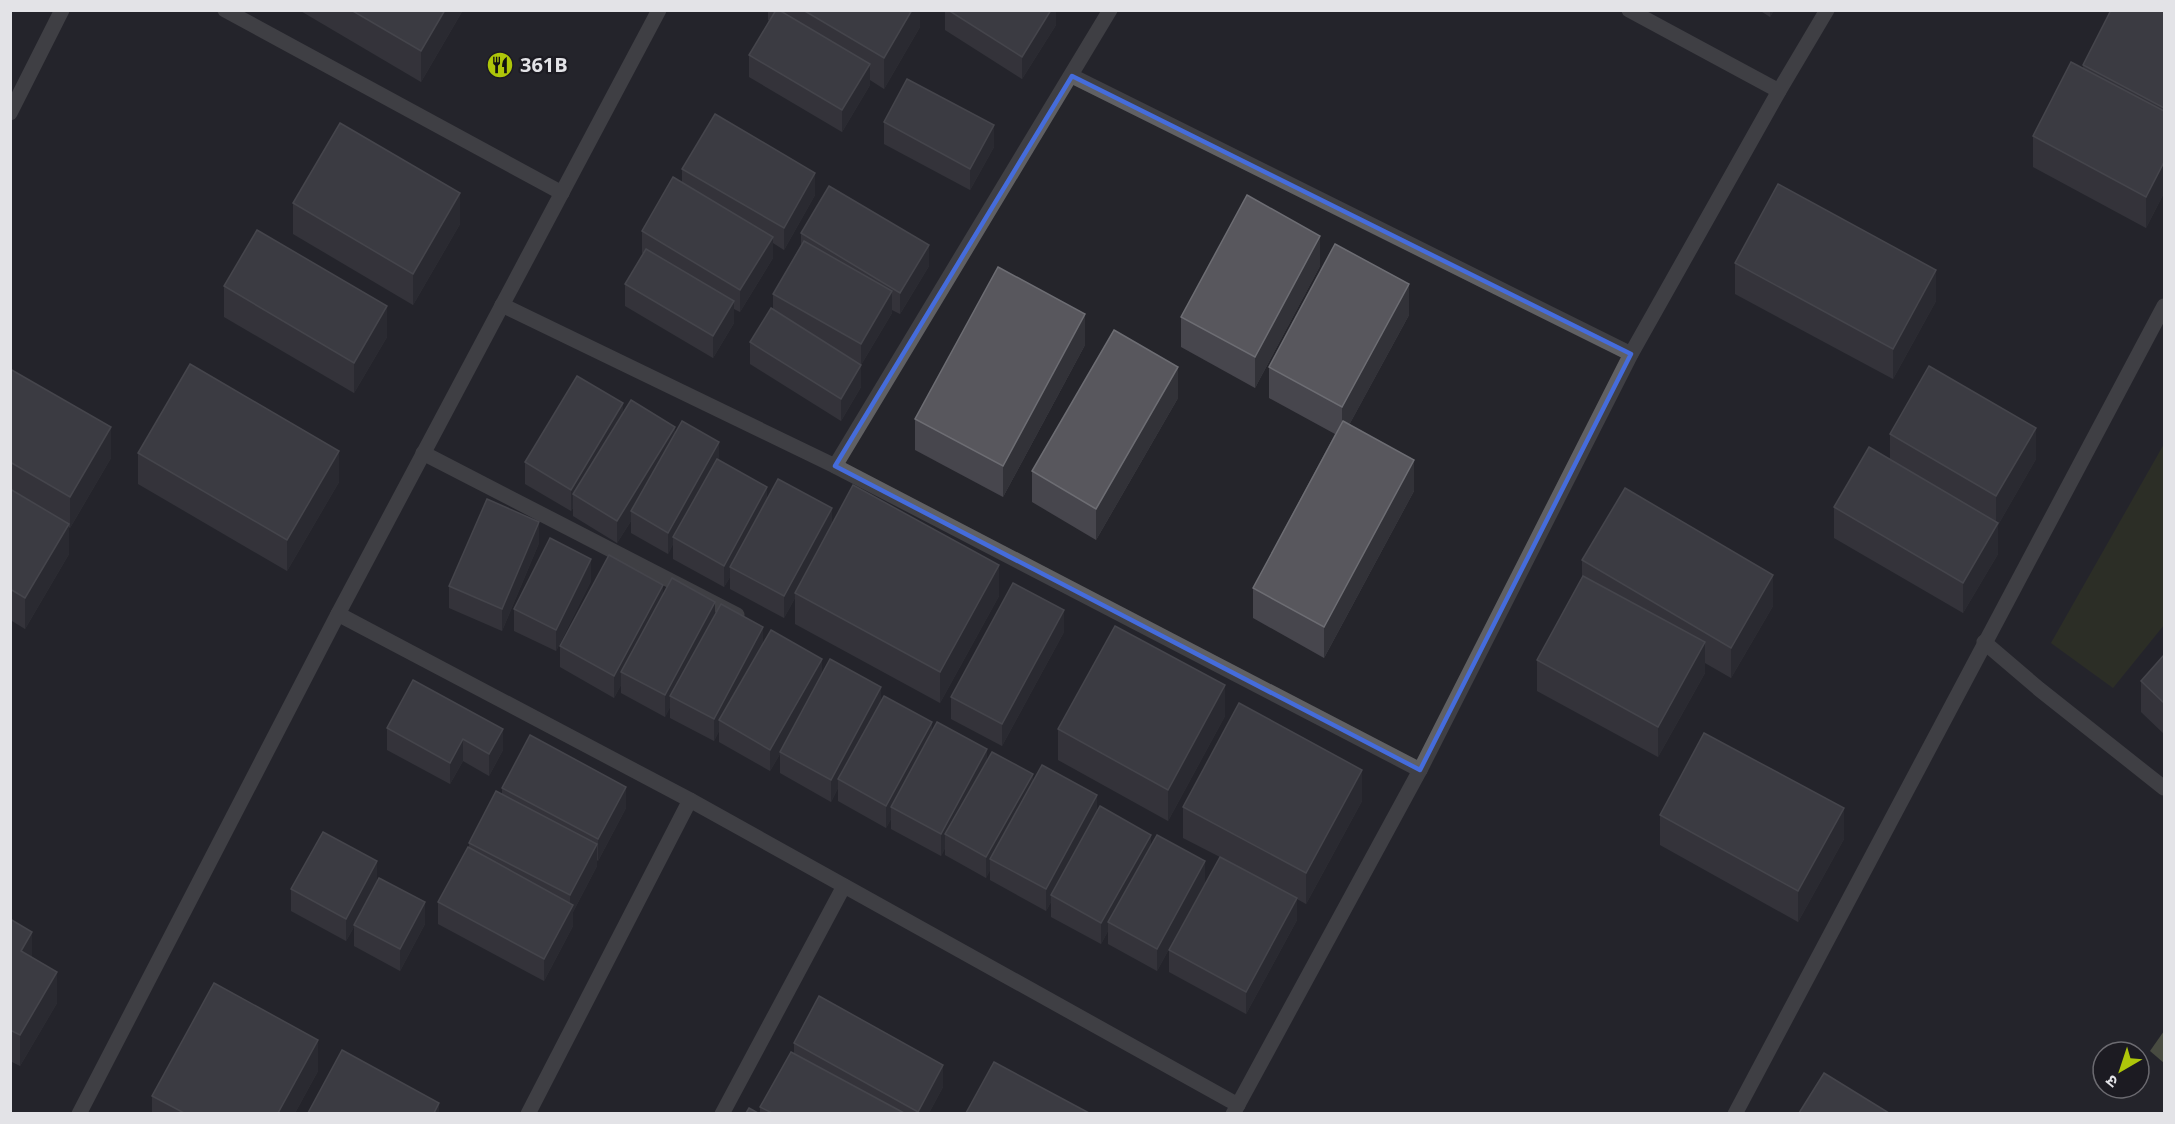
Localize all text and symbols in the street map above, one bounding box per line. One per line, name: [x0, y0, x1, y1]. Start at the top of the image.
restaurant icon: 361B: [485, 50, 515, 80]
place label: 361B: [520, 51, 568, 78]
north arrow: [2091, 1040, 2151, 1100]
text: उ: [2101, 1070, 2122, 1093]

